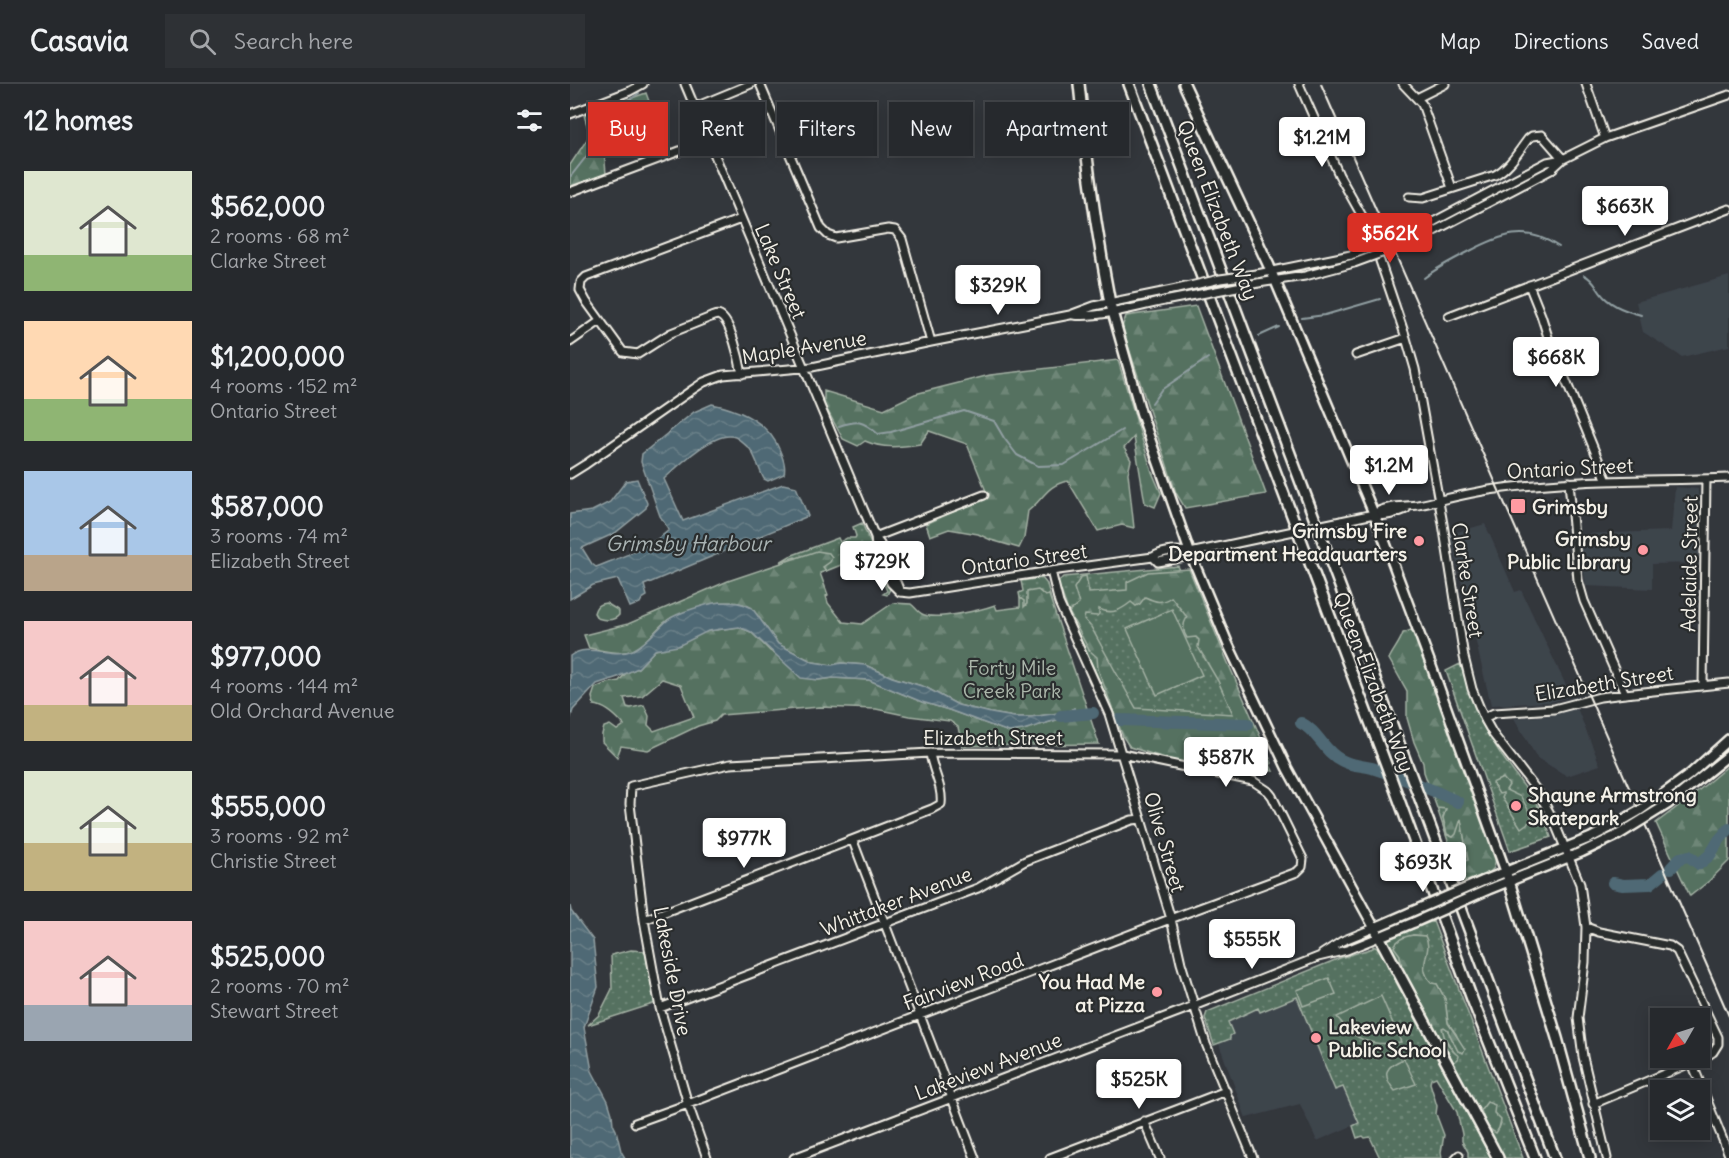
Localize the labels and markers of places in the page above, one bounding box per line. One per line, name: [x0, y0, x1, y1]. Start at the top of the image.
pin: $1.21M: [1273, 117, 1371, 168]
pin: $663K: [1583, 186, 1667, 237]
pin: $562K: [1348, 213, 1432, 264]
pin: $329K: [956, 265, 1040, 316]
pin: $668K: [1514, 337, 1598, 388]
pin: $1.2M: [1347, 445, 1431, 496]
place label: Grimsby: [1532, 494, 1608, 519]
marker: Grimsby: [1509, 497, 1527, 515]
place label: Grimsby Fire Department Headquarters: [1168, 518, 1407, 566]
place label: Grimsby Public Library: [1507, 526, 1631, 574]
marker: Grimsby Fire Department Headquarters: [1412, 534, 1426, 548]
pin: $729K: [840, 541, 924, 592]
marker: Grimsby Public Library: [1636, 543, 1650, 557]
pin: $587K: [1184, 737, 1268, 788]
place label: Shayne Armstrong Skatepark: [1528, 782, 1697, 830]
marker: Shayne Armstrong Skatepark: [1509, 799, 1523, 813]
pin: $977K: [702, 818, 786, 869]
pin: $693K: [1381, 842, 1465, 893]
pin: $555K: [1210, 919, 1294, 970]
place label: You Had Me at Pizza: [1038, 969, 1146, 1017]
marker: You Had Me at Pizza: [1150, 985, 1164, 999]
place label: Lakeview Public School: [1328, 1014, 1446, 1062]
marker: Lakeview Public School: [1309, 1031, 1323, 1045]
pin: $525K: [1097, 1059, 1181, 1110]

